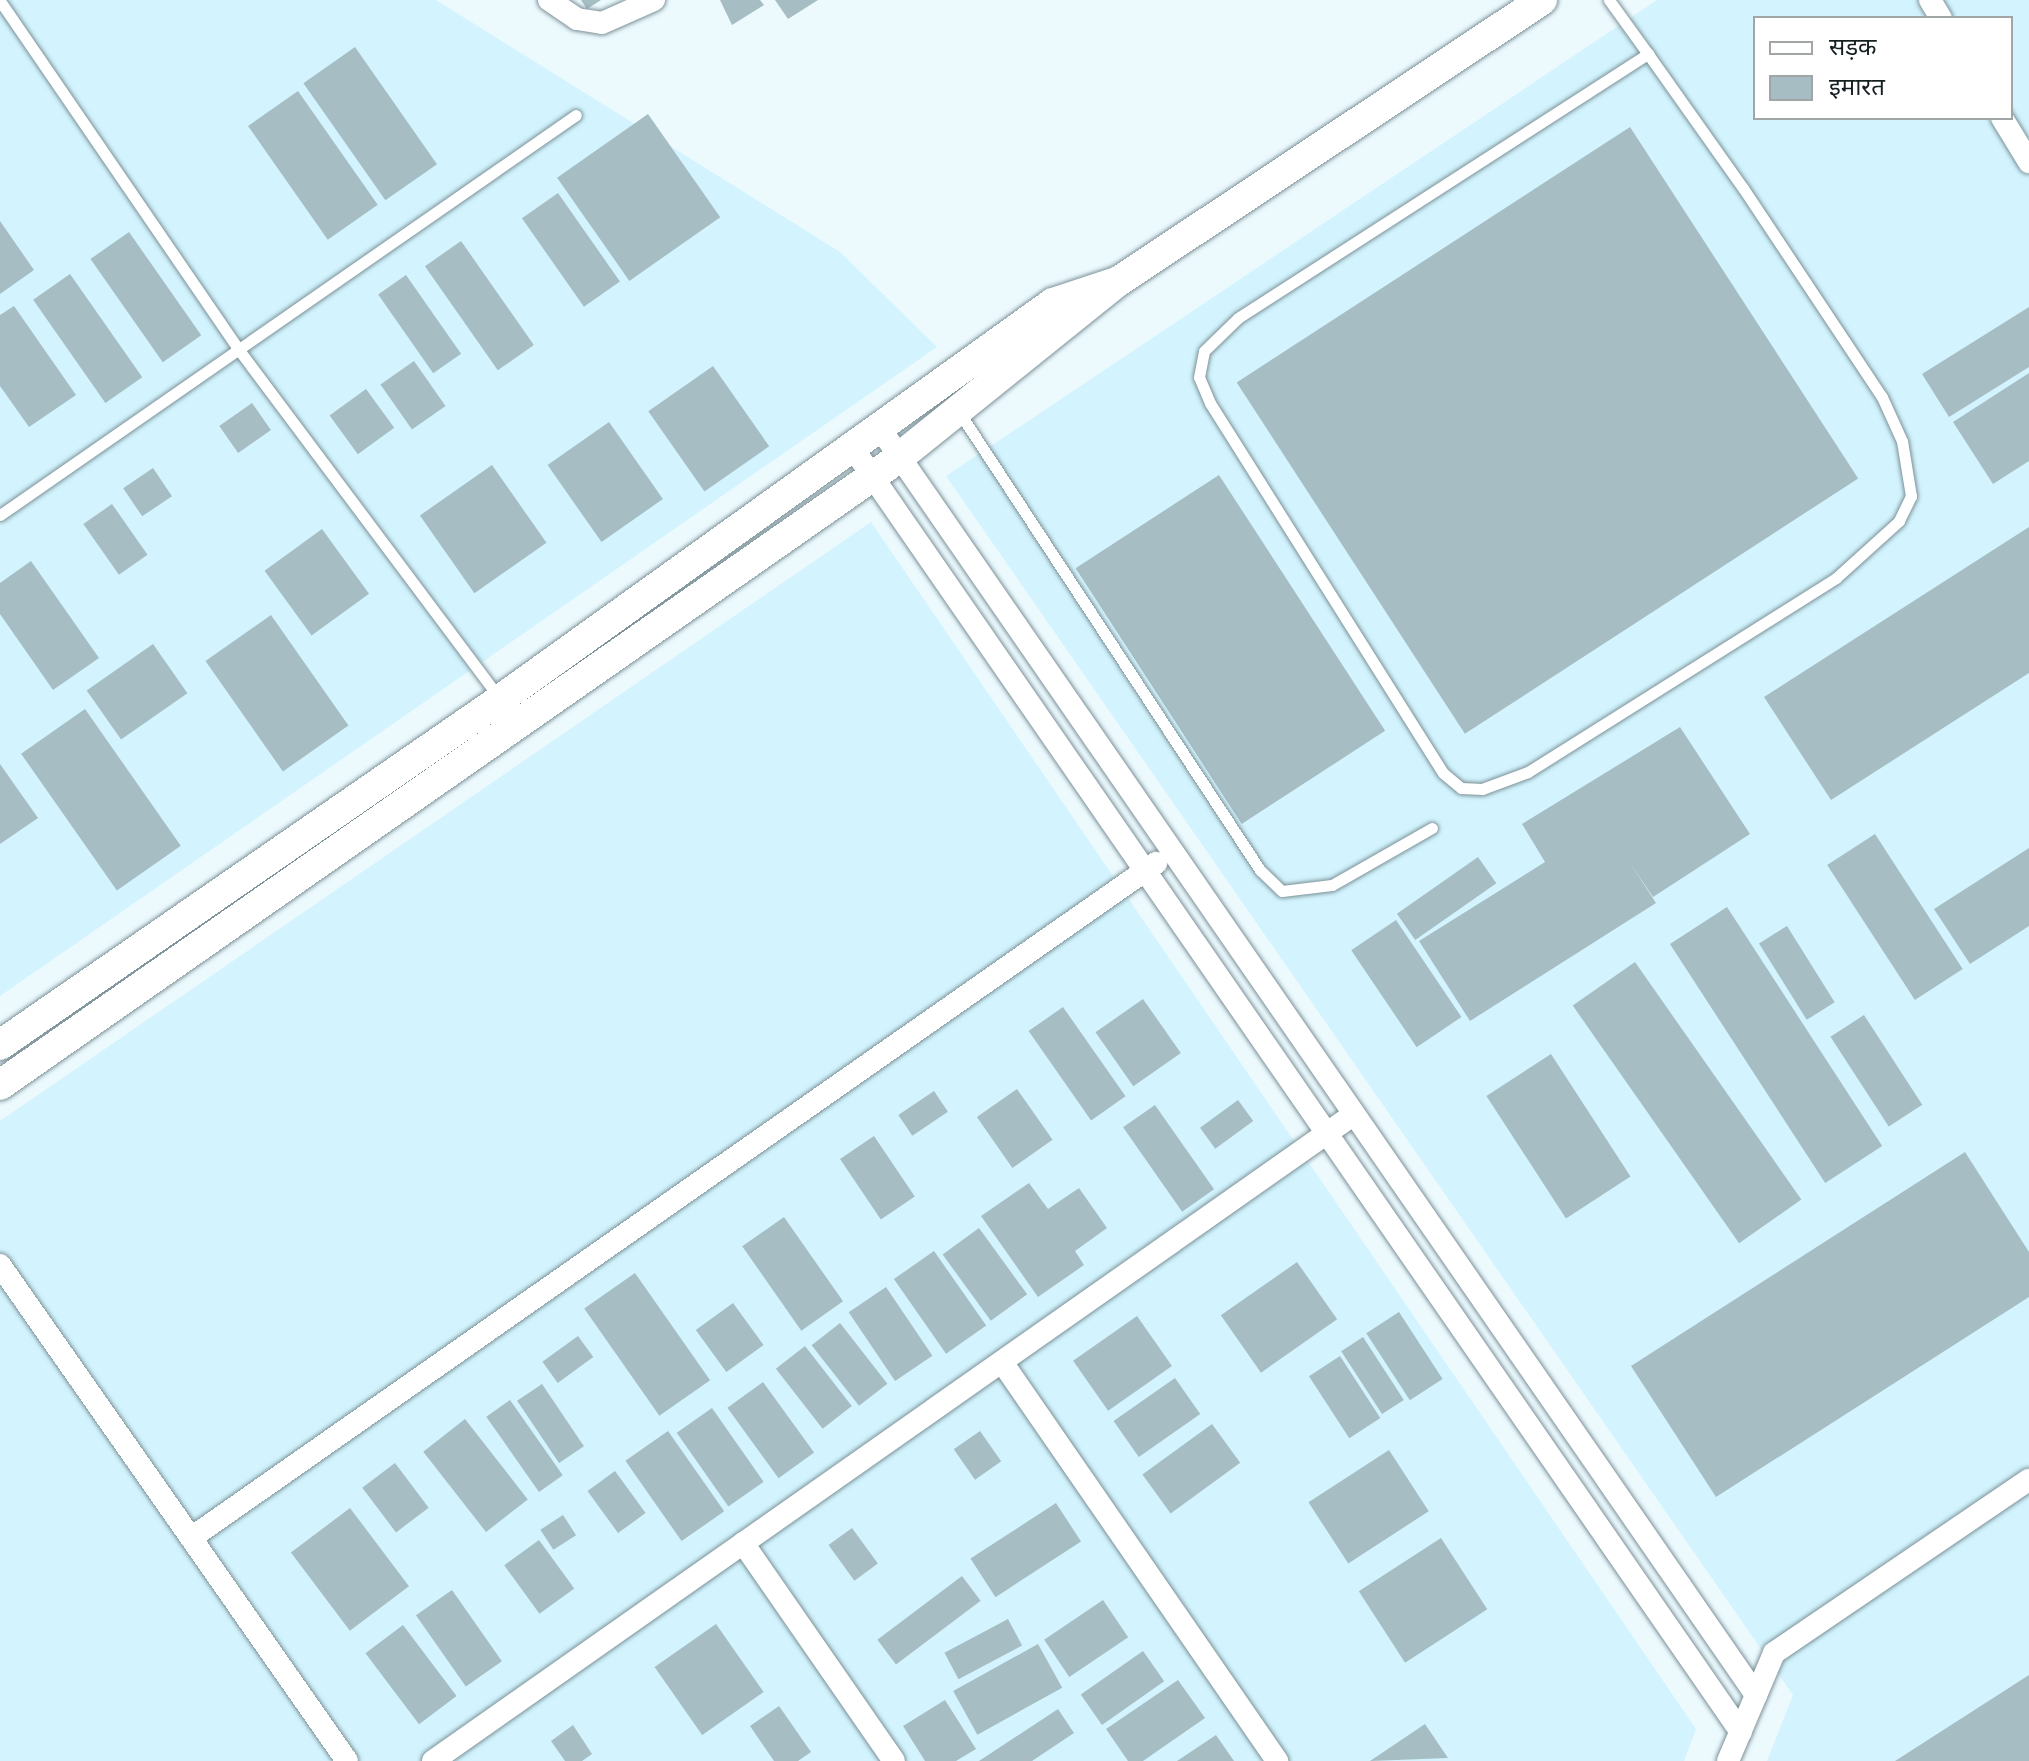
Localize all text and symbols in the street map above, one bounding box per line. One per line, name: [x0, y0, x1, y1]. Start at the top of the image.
legend: [1753, 16, 2013, 120]
text: सड़क: [1829, 32, 1877, 61]
text: इमारत: [1829, 72, 1885, 101]

